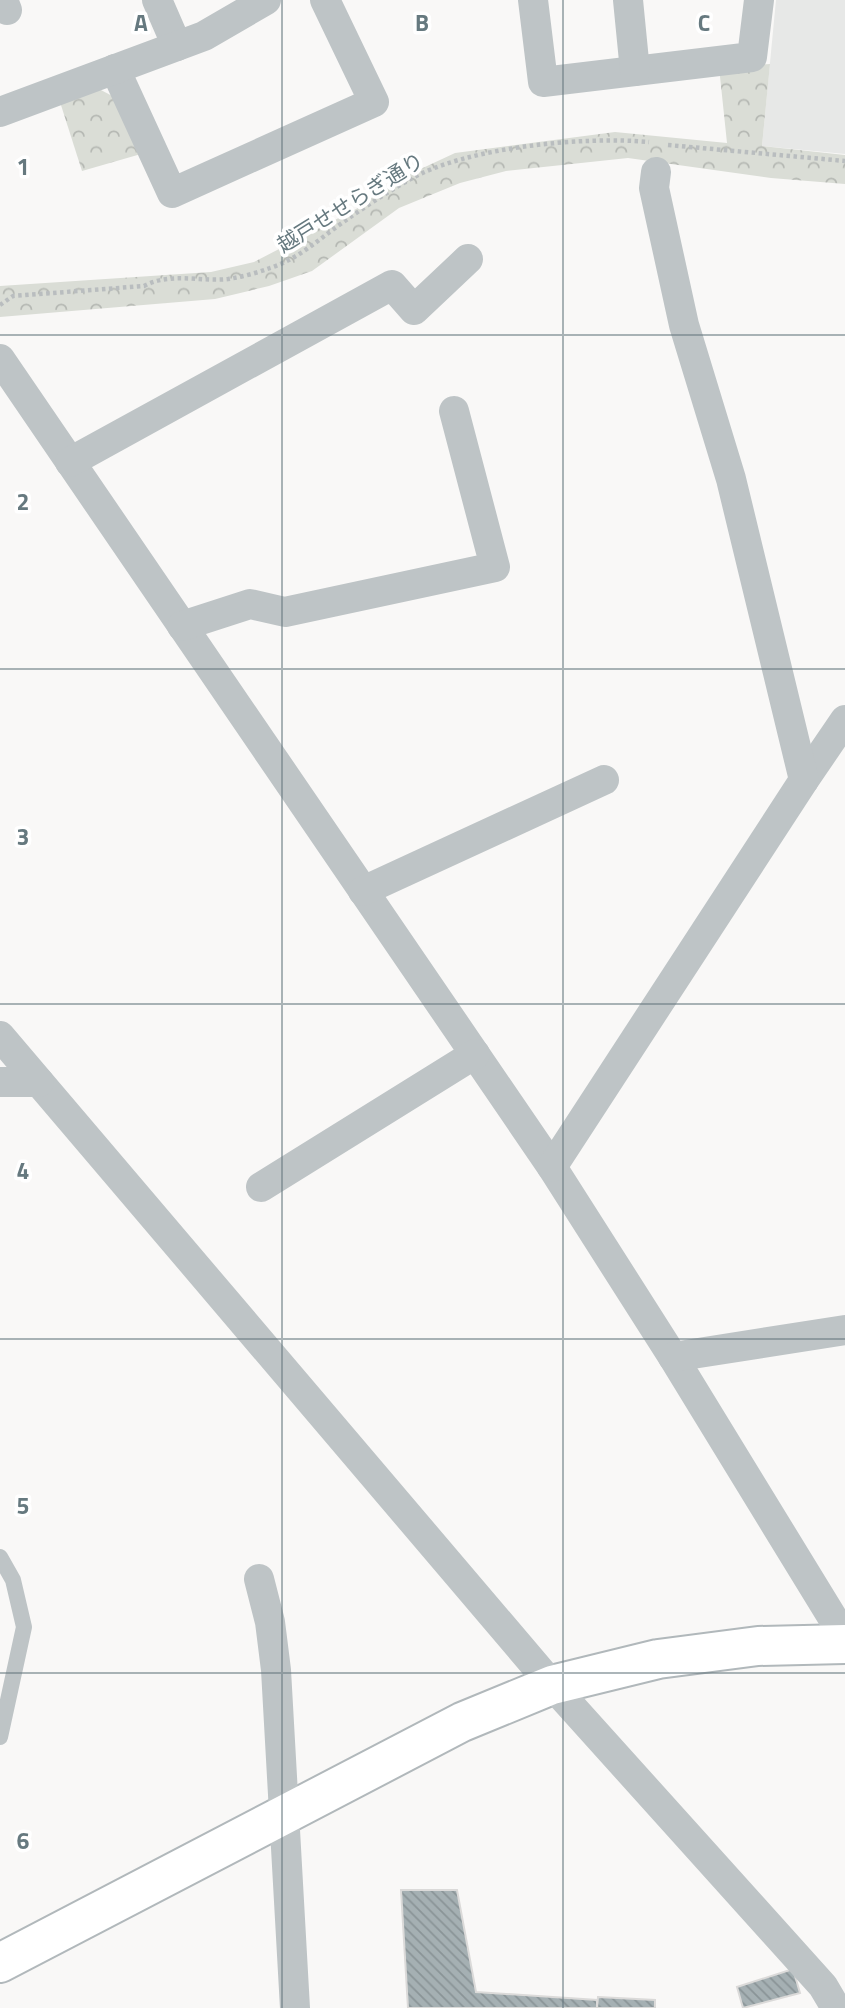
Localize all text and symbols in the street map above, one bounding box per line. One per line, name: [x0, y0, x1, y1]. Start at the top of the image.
text: A: [134, 5, 148, 40]
text: B: [415, 5, 429, 40]
text: C: [698, 5, 710, 40]
street label: 越戸せせらぎ通り: [270, 144, 430, 260]
text: 1: [17, 149, 29, 184]
text: 2: [17, 484, 29, 519]
text: 3: [17, 819, 29, 854]
text: 4: [17, 1153, 29, 1188]
text: 5: [17, 1488, 29, 1523]
text: 6: [17, 1823, 30, 1858]

